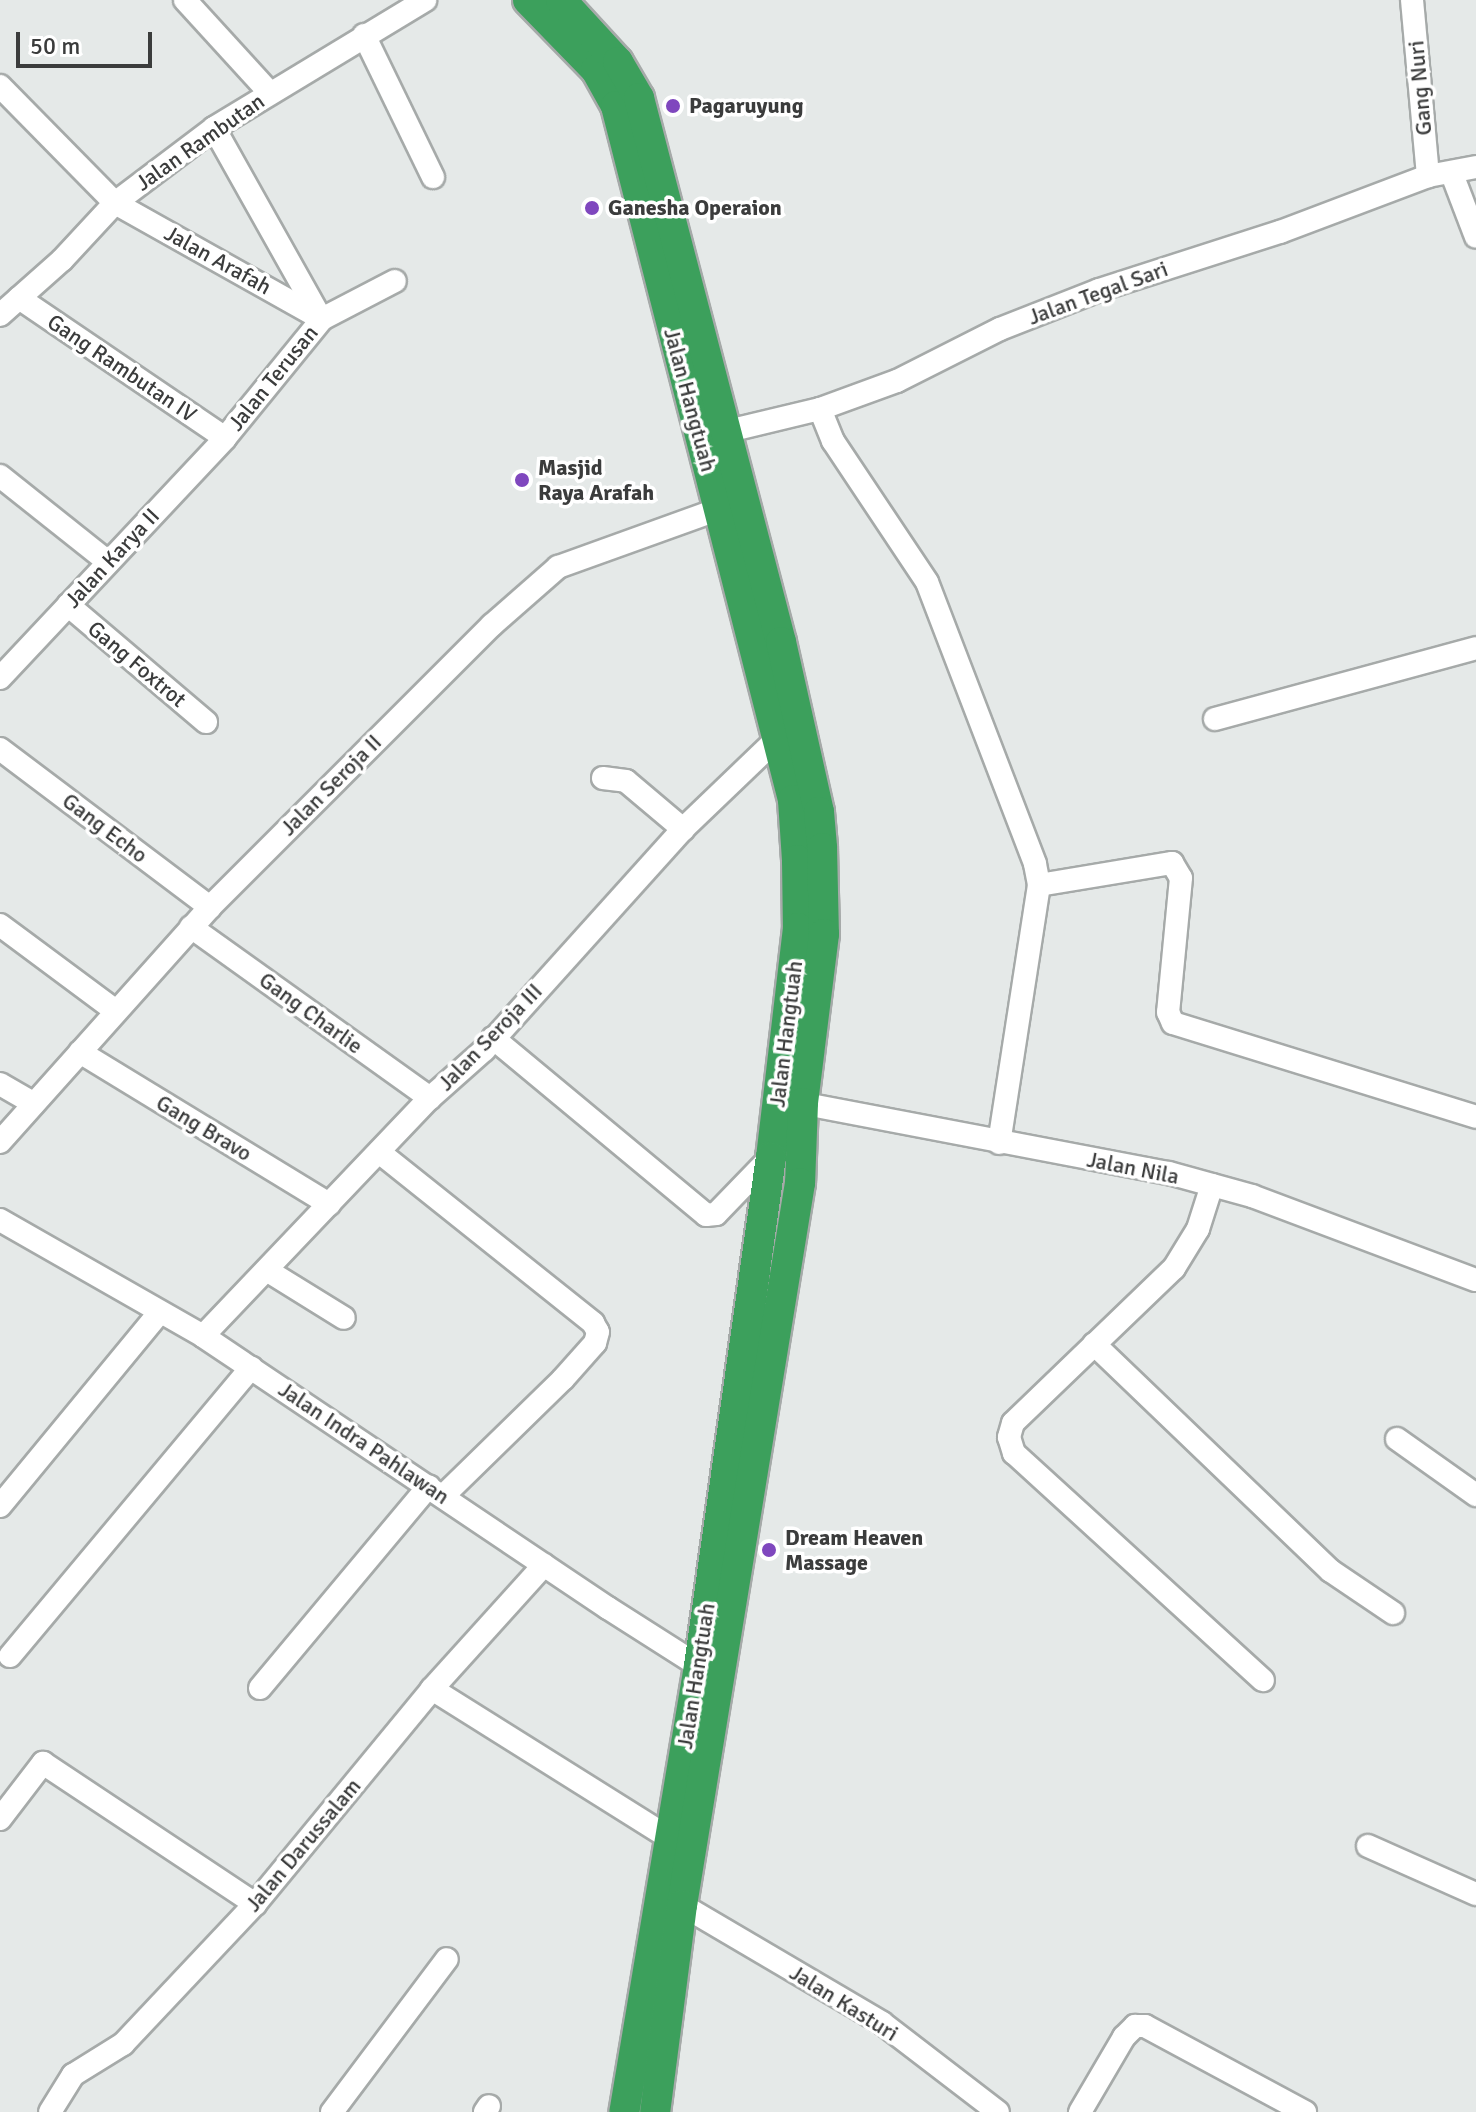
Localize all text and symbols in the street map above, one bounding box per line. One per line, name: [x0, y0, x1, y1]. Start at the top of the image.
scale bar: [20, 16, 156, 66]
text: 50 m: [30, 31, 80, 61]
street label: Gang Nuri: [1403, 39, 1437, 137]
street label: Jalan Rambutan: [131, 88, 269, 196]
place label: Pagaruyung: [689, 93, 803, 119]
marker: Pagaruyung: [664, 97, 682, 115]
place label: Ganesha Operaion: [608, 195, 782, 221]
marker: Ganesha Operaion: [583, 199, 601, 217]
street label: Jalan Arafah: [160, 220, 276, 300]
street label: Jalan Tegal Sari: [1025, 255, 1171, 331]
street label: Gang Rambutan IV: [43, 308, 201, 428]
street label: Jalan Terusan: [223, 320, 323, 436]
street label: Jalan Hangtuah: [658, 325, 722, 475]
place label: Masjid Raya Arafah: [538, 454, 654, 506]
marker: Masjid Raya Arafah: [513, 471, 531, 489]
street label: Jalan Karya II: [59, 503, 165, 613]
street label: Gang Foxtrot: [82, 615, 192, 713]
street label: Jalan Seroja II: [275, 729, 387, 841]
street label: Gang Echo: [57, 787, 153, 869]
street label: Jalan Hangtuah: [764, 959, 808, 1109]
street label: Gang Charlie: [254, 967, 368, 1059]
street label: Jalan Seroja III: [432, 978, 548, 1096]
street label: Gang Bravo: [151, 1089, 257, 1167]
street label: Jalan Nila: [1085, 1146, 1181, 1190]
street label: Jalan Indra Pahlawan: [274, 1376, 454, 1510]
place label: Dream Heaven Massage: [785, 1524, 923, 1576]
marker: Dream Heaven Massage: [760, 1541, 778, 1559]
street label: Jalan Hangtuah: [671, 1601, 721, 1751]
street label: Jalan Darussalam: [240, 1773, 366, 1917]
street label: Jalan Kasturi: [785, 1959, 903, 2047]

